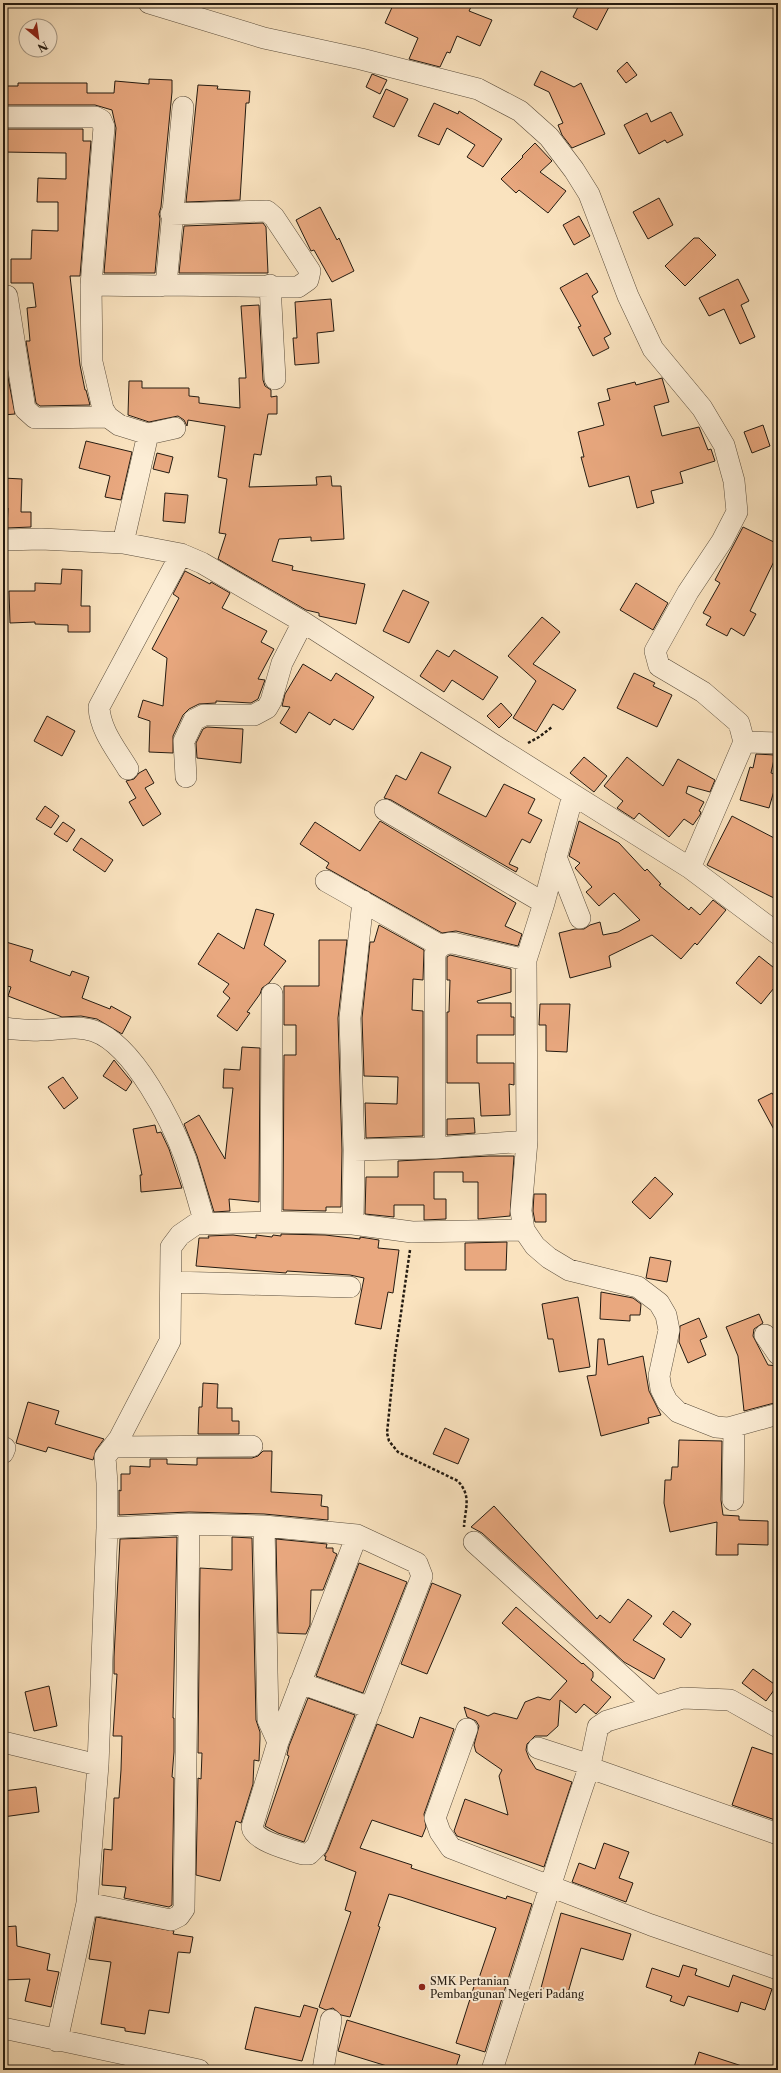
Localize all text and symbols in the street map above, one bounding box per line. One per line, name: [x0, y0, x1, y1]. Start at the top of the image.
north arrow: [18, 18, 58, 58]
text: N: [35, 38, 50, 55]
place label: SMK Pertanian Pembangunan Negeri Padang: [430, 1974, 584, 2001]
marker: SMK Pertanian Pembangunan Negeri Padang: [417, 1982, 427, 1992]

